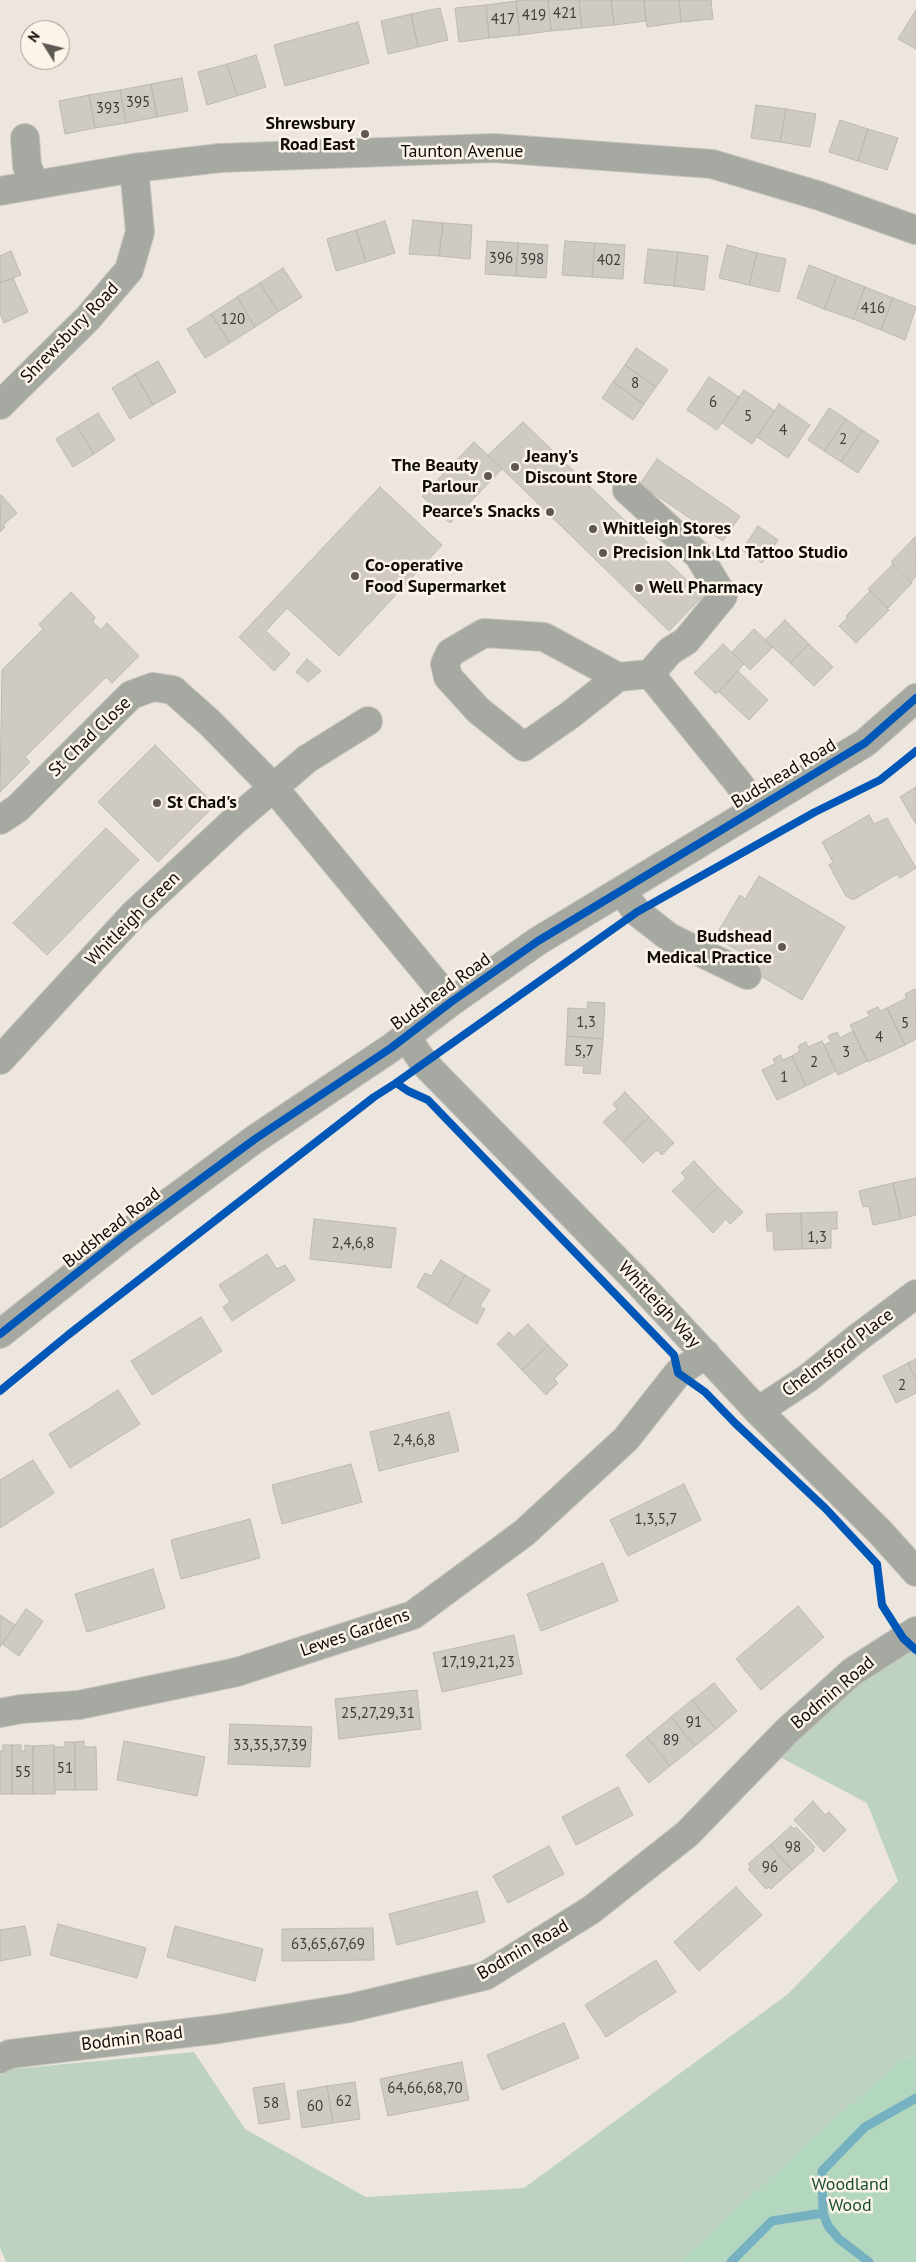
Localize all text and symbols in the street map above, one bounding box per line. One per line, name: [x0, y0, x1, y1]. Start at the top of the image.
house number: 421: [553, 5, 577, 23]
house number: 419: [522, 7, 546, 25]
house number: 417: [491, 11, 515, 29]
north arrow: [20, 20, 70, 70]
text: N: [24, 28, 44, 46]
house number: 395: [126, 94, 150, 112]
house number: 393: [96, 100, 120, 118]
place label: Shrewsbury Road East: [265, 113, 355, 156]
marker: Shrewsbury Road East: [359, 128, 371, 140]
street label: Taunton Avenue: [401, 141, 523, 163]
house number: 396: [489, 250, 513, 268]
house number: 398: [520, 251, 544, 269]
house number: 402: [597, 252, 621, 270]
street label: Shrewsbury Road: [16, 278, 124, 388]
house number: 416: [861, 300, 885, 318]
house number: 120: [221, 311, 245, 329]
house number: 8: [631, 375, 639, 393]
house number: 6: [709, 394, 717, 412]
house number: 5: [744, 408, 752, 426]
house number: 4: [779, 422, 787, 440]
house number: 2: [839, 431, 847, 449]
place label: Jeany's Discount Store: [525, 446, 637, 488]
place label: The Beauty Parlour: [391, 455, 478, 498]
marker: Jeany's Discount Store: [509, 461, 521, 473]
marker: The Beauty Parlour: [482, 470, 494, 482]
place label: Pearce's Snacks: [422, 501, 540, 523]
marker: Pearce's Snacks: [544, 506, 556, 518]
place label: Whitleigh Stores: [603, 518, 731, 540]
marker: Whitleigh Stores: [587, 523, 599, 535]
place label: Precision Ink Ltd Tattoo Studio: [613, 542, 848, 564]
marker: Precision Ink Ltd Tattoo Studio: [597, 547, 609, 559]
place label: Co-operative Food Supermarket: [365, 555, 506, 598]
marker: Co-operative Food Supermarket: [349, 570, 361, 582]
place label: Well Pharmacy: [649, 577, 763, 599]
marker: Well Pharmacy: [633, 582, 645, 594]
street label: St Chad Close: [44, 692, 136, 782]
street label: Budshead Road: [728, 734, 840, 814]
place label: St Chad's: [167, 792, 237, 814]
marker: St Chad's: [151, 797, 163, 809]
street label: Whitleigh Green: [81, 867, 185, 971]
place label: Budshead Medical Practice: [647, 926, 772, 969]
marker: Budshead Medical Practice: [776, 941, 788, 953]
street label: Budshead Road: [387, 949, 495, 1035]
house number: 1,3: [576, 1014, 596, 1032]
house number: 5: [901, 1015, 909, 1033]
house number: 4: [875, 1029, 883, 1047]
house number: 5,7: [574, 1043, 594, 1061]
house number: 3: [842, 1044, 850, 1062]
house number: 2: [810, 1054, 818, 1072]
house number: 1: [780, 1069, 788, 1087]
street label: Budshead Road: [59, 1183, 165, 1273]
house number: 1,3: [807, 1229, 827, 1247]
house number: 2,4,6,8: [332, 1235, 374, 1253]
street label: Whitleigh Way: [613, 1257, 705, 1353]
street label: Chelmsford Place: [778, 1304, 898, 1402]
house number: 2: [898, 1377, 906, 1395]
house number: 2,4,6,8: [393, 1432, 435, 1450]
house number: 1,3,5,7: [635, 1511, 677, 1529]
street label: Lewes Gardens: [298, 1604, 412, 1662]
street label: Bodmin Road: [787, 1652, 879, 1734]
house number: 17,19,21,23: [441, 1654, 515, 1672]
house number: 25,27,29,31: [341, 1705, 415, 1723]
house number: 91: [686, 1714, 702, 1732]
house number: 89: [663, 1732, 679, 1750]
house number: 33,35,37,39: [233, 1737, 307, 1755]
house number: 51: [57, 1760, 73, 1778]
house number: 55: [15, 1764, 31, 1782]
house number: 98: [785, 1839, 801, 1857]
house number: 96: [762, 1859, 778, 1877]
street label: Bodmin Road: [473, 1915, 573, 1985]
house number: 63,65,67,69: [291, 1936, 365, 1954]
street label: Bodmin Road: [80, 2022, 184, 2056]
house number: 64,66,68,70: [387, 2080, 463, 2098]
house number: 62: [336, 2093, 352, 2111]
house number: 58: [263, 2095, 279, 2113]
house number: 60: [307, 2098, 323, 2116]
park label: Woodland Wood: [812, 2174, 888, 2216]

